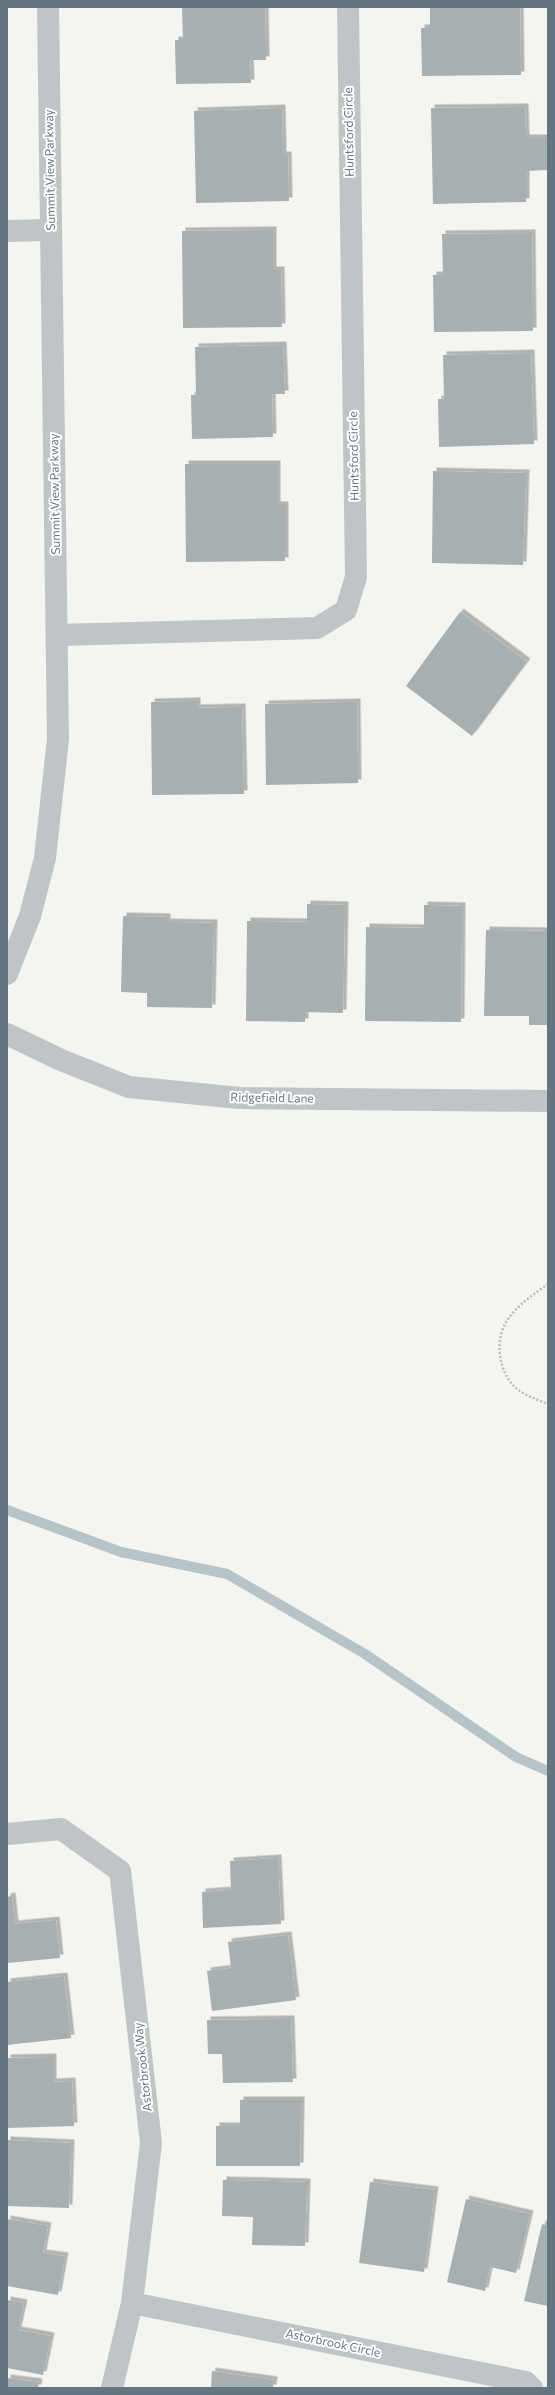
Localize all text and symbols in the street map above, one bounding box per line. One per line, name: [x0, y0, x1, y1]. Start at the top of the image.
street label: Huntsford Circle: [340, 87, 356, 177]
street label: Summit View Parkway: [41, 109, 57, 231]
street label: Huntsford Circle: [345, 411, 361, 501]
street label: Summit View Parkway: [46, 433, 62, 555]
street label: Ridgefield Lane: [230, 1089, 314, 1105]
street label: Astorbrook Way: [130, 2022, 154, 2112]
street label: Astorbrook Circle: [285, 2325, 382, 2359]

